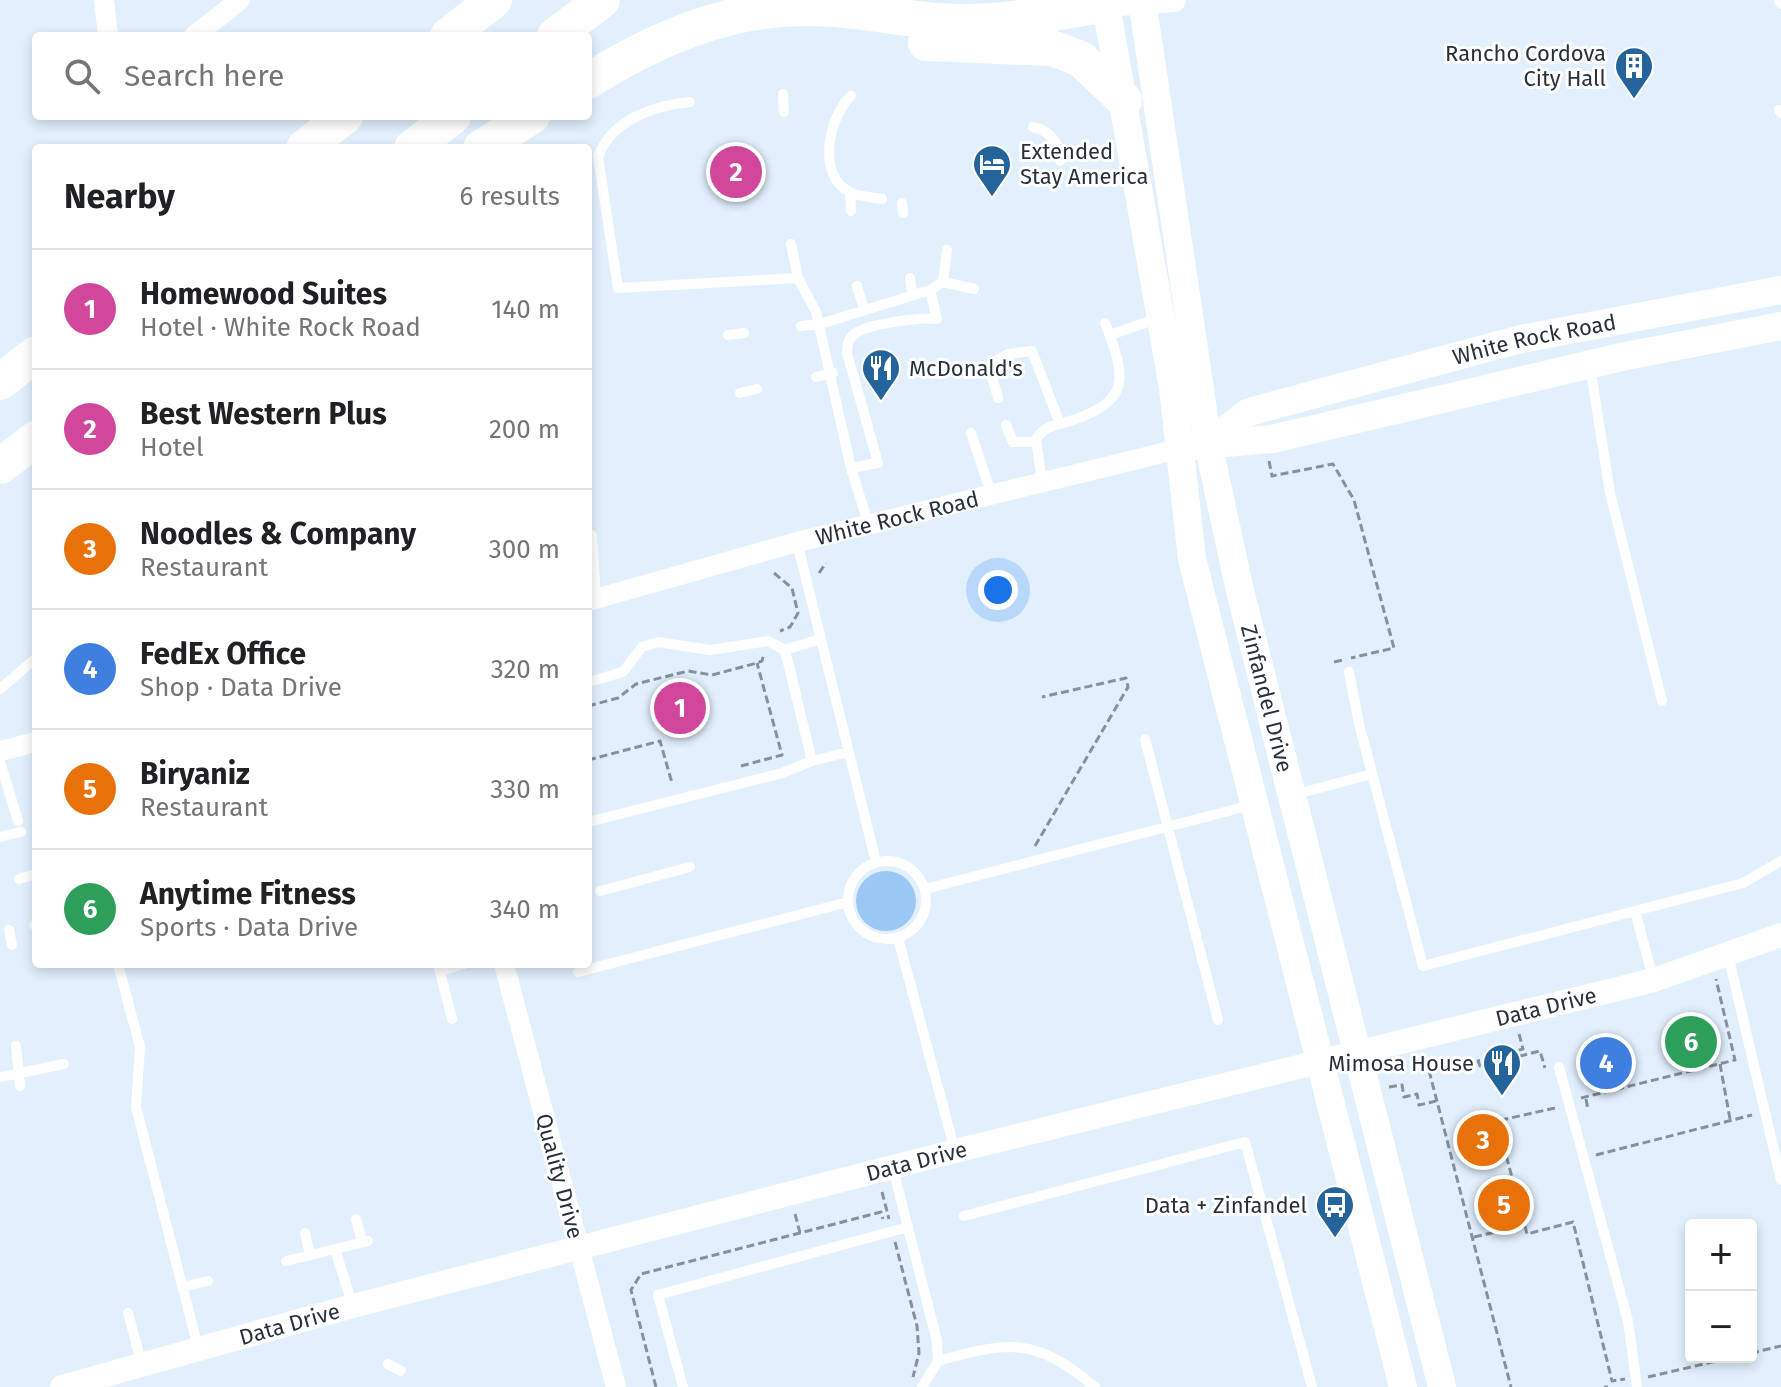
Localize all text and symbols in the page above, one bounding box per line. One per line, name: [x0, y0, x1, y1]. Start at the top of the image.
search box: [32, 32, 592, 120]
place label: Rancho Cordova City Hall: [1445, 40, 1606, 92]
building icon: Rancho Cordova City Hall: [1613, 45, 1655, 100]
icon: search: [60, 54, 104, 98]
text: Search here: [124, 58, 284, 94]
place label: Extended Stay America: [1020, 138, 1148, 190]
pin: 2: [710, 142, 762, 202]
hotel icon: Extended Stay America: [971, 143, 1013, 198]
text: Nearby: [64, 176, 175, 217]
text: 6 results: [459, 181, 560, 212]
text: Homewood Suites: [140, 276, 387, 312]
text: 1: [84, 294, 96, 325]
text: 140 m: [491, 294, 560, 325]
street label: White Rock Road: [1450, 308, 1618, 371]
text: Hotel · White Rock Road: [140, 312, 421, 343]
restaurant icon: McDonald's: [860, 347, 902, 402]
place label: McDonald's: [909, 355, 1023, 382]
text: Best Western Plus: [140, 396, 387, 432]
text: 2: [83, 414, 97, 445]
text: 200 m: [489, 414, 560, 445]
text: Hotel: [140, 432, 204, 463]
street label: White Rock Road: [813, 485, 981, 551]
text: Noodles & Company: [140, 516, 416, 552]
text: 3: [83, 534, 97, 565]
text: 300 m: [489, 534, 560, 565]
text: Restaurant: [140, 552, 268, 583]
your location: [978, 570, 1018, 610]
street label: Zinfandel Drive: [1235, 622, 1298, 775]
text: FedEx Office: [140, 636, 306, 672]
text: 4: [83, 654, 97, 685]
text: 320 m: [491, 654, 560, 685]
text: Shop · Data Drive: [140, 672, 342, 703]
pin: 1: [654, 678, 706, 738]
text: Biryaniz: [140, 756, 250, 792]
text: 5: [83, 774, 97, 805]
text: 330 m: [490, 774, 560, 805]
text: Restaurant: [140, 792, 268, 823]
text: Anytime Fitness: [140, 876, 356, 912]
text: 6: [83, 894, 97, 925]
text: 340 m: [490, 894, 560, 925]
text: Sports · Data Drive: [140, 912, 358, 943]
street label: Data Drive: [1493, 982, 1599, 1032]
pin: 6: [1665, 1012, 1717, 1072]
pin: 4: [1580, 1033, 1632, 1093]
restaurant icon: Mimosa House: [1481, 1042, 1523, 1097]
place label: Mimosa House: [1328, 1050, 1474, 1077]
pin: 3: [1457, 1110, 1509, 1170]
street label: Quality Drive: [530, 1111, 589, 1242]
street label: Data Drive: [863, 1136, 970, 1187]
pin: 5: [1478, 1175, 1530, 1235]
bus stop icon: Data + Zinfandel: [1314, 1184, 1356, 1239]
place label: Data + Zinfandel: [1145, 1192, 1307, 1219]
map controls: [1685, 1219, 1757, 1363]
button: +: [1685, 1219, 1757, 1291]
button: −: [1685, 1291, 1757, 1363]
street label: Data Drive: [236, 1297, 343, 1351]

